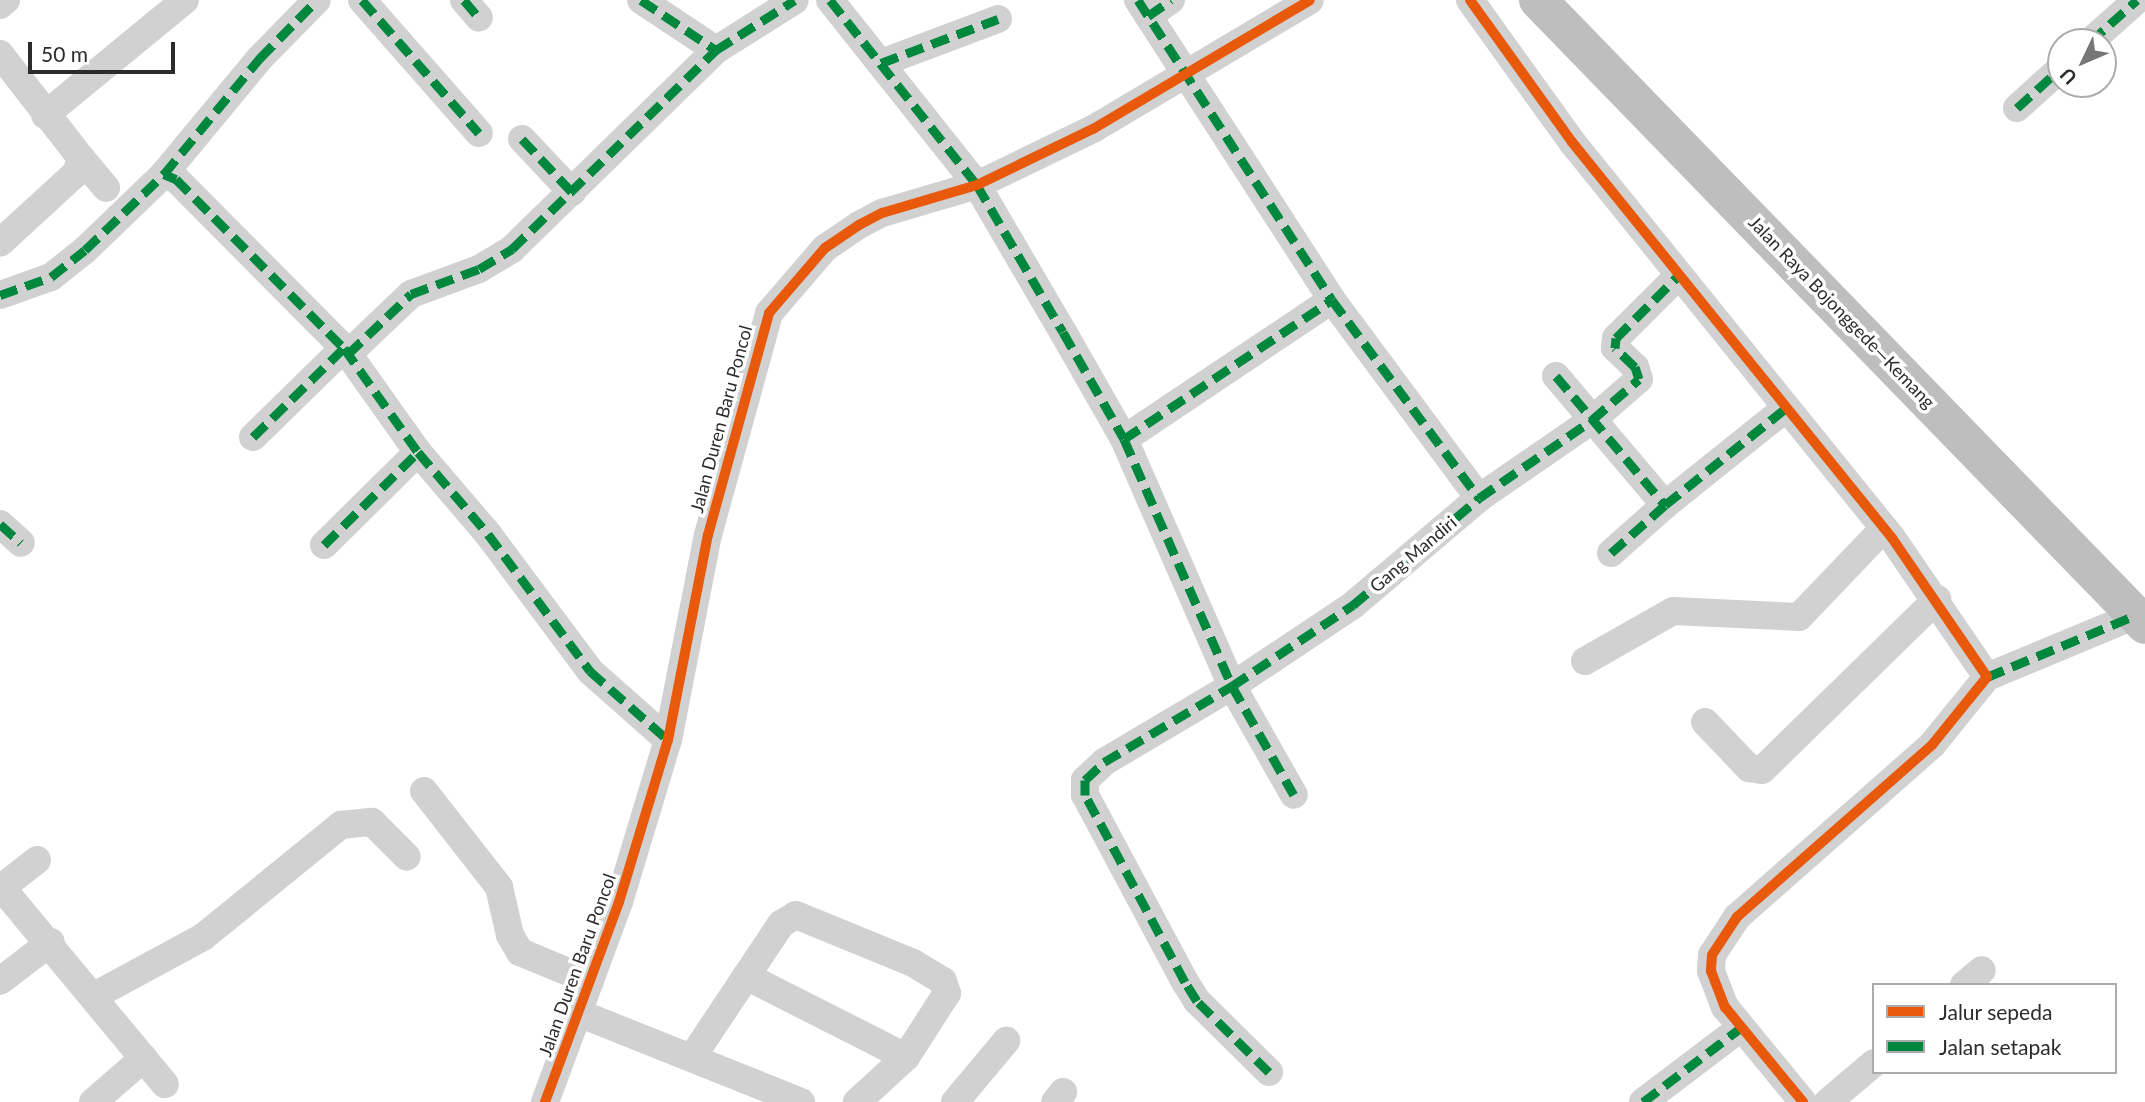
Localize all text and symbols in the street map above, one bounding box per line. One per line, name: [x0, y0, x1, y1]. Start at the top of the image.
scale bar: [32, 28, 178, 72]
north arrow: [2047, 28, 2117, 98]
text: 50 m: [41, 41, 88, 66]
text: U: [2055, 63, 2081, 90]
street label: Jalan Raya Bojonggede—Kemang: [1744, 211, 1940, 413]
street label: Jalan Duren Baru Poncol: [686, 323, 756, 515]
street label: Gang Mandiri: [1365, 511, 1461, 597]
street label: Jalan Duren Baru Poncol: [534, 871, 620, 1059]
legend: [1872, 983, 2117, 1074]
text: Jalur sepeda: [1939, 999, 2052, 1024]
text: Jalan setapak: [1939, 1034, 2061, 1059]

